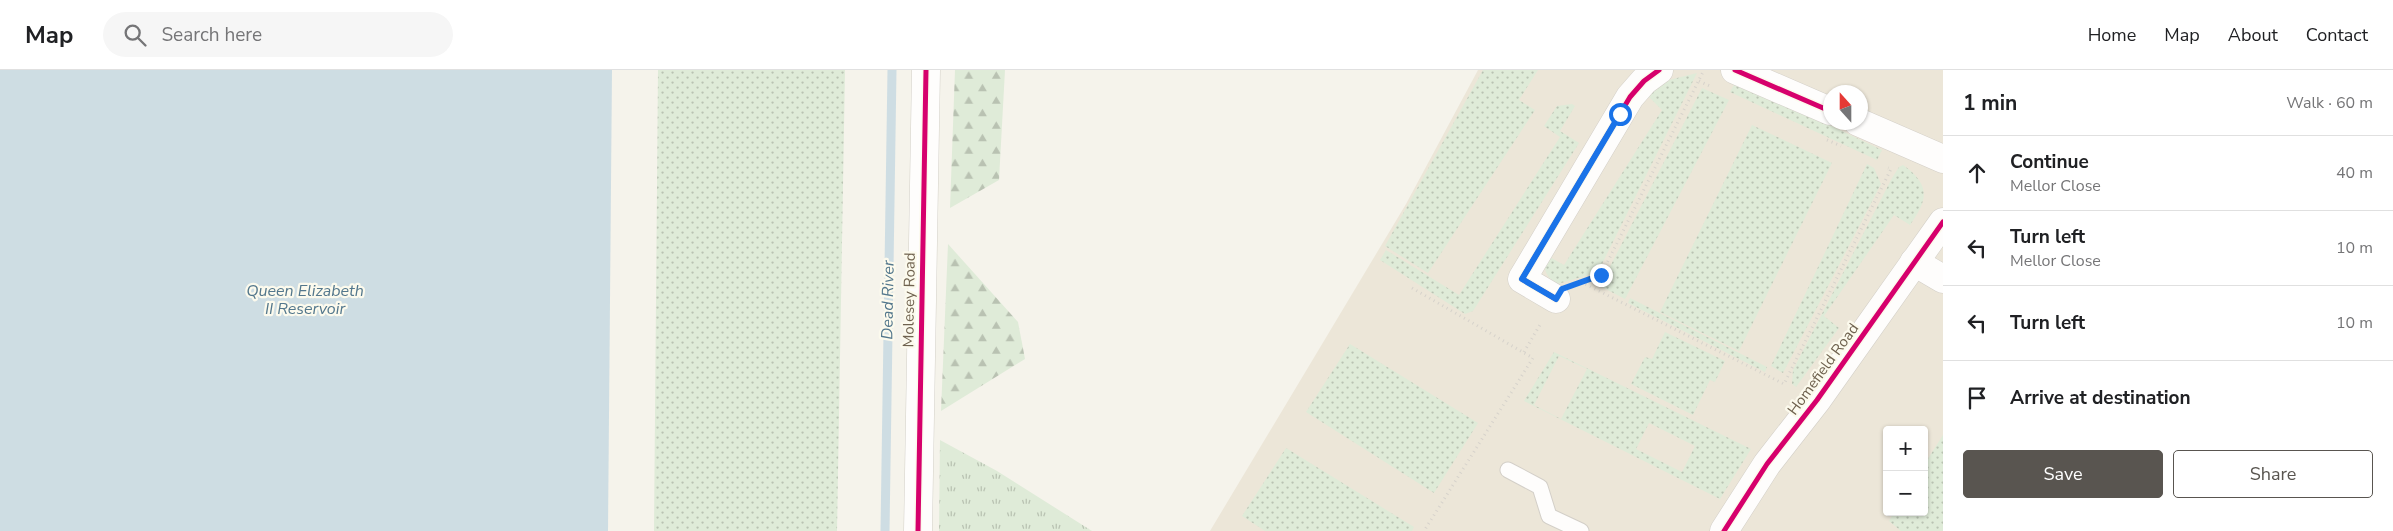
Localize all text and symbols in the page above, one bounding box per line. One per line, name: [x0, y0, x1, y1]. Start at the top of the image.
search box: [103, 12, 453, 57]
text: Map: [25, 19, 73, 51]
icon: search: [121, 21, 149, 49]
text: Search here: [161, 22, 262, 48]
text: Home: [2088, 23, 2136, 47]
text: Map: [2164, 23, 2200, 47]
text: About: [2228, 23, 2278, 47]
text: Contact: [2306, 23, 2368, 47]
north arrow: [1823, 85, 1868, 130]
text: 1 min: [1963, 89, 2017, 117]
text: Walk · 60 m: [2286, 92, 2373, 114]
route start: [1609, 103, 1632, 126]
text: Continue: [2010, 149, 2089, 175]
icon: ahead: [1963, 159, 1991, 187]
text: 40 m: [2336, 162, 2373, 184]
text: Mellor Close: [2010, 175, 2101, 197]
text: Turn left: [2010, 224, 2085, 250]
icon: left: [1963, 234, 1991, 262]
text: 10 m: [2336, 237, 2373, 259]
text: Mellor Close: [2010, 250, 2101, 272]
street label: Molesey Road: [898, 252, 920, 348]
water label: Dead River: [876, 259, 900, 340]
route end: [1590, 264, 1613, 287]
water label: Queen Elizabeth II Reservoir: [246, 280, 364, 320]
icon: left: [1963, 309, 1991, 337]
text: Turn left: [2010, 310, 2085, 336]
text: 10 m: [2336, 312, 2373, 334]
street label: Homefield Road: [1783, 319, 1863, 419]
icon: arrive: [1963, 384, 1991, 412]
text: Arrive at destination: [2010, 385, 2191, 411]
map controls: [1883, 426, 1928, 516]
button: +: [1883, 426, 1928, 471]
button: Save: [1963, 450, 2163, 498]
button: Share: [2173, 450, 2373, 498]
button: −: [1883, 471, 1928, 516]

